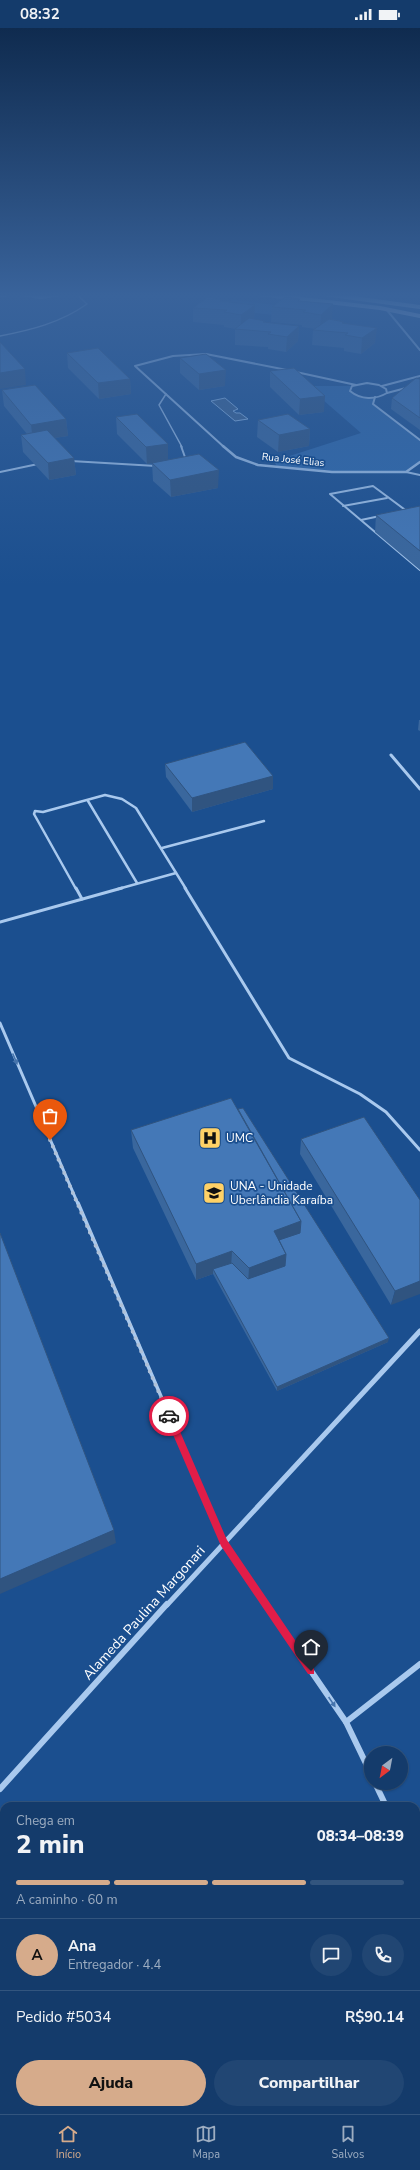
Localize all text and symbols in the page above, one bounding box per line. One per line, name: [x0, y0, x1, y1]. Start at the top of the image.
text: 08:32: [20, 4, 60, 24]
street label: Rua José Elias: [261, 450, 325, 470]
one-way arrow: [12, 1054, 18, 1065]
pin: [33, 1099, 67, 1140]
icon: bag: [39, 1105, 61, 1127]
hospital icon: UMC: [197, 1125, 223, 1151]
place label: UMC: [226, 1130, 253, 1146]
place label: UNA - Unidade Uberlândia Karaíba: [230, 1178, 333, 1208]
school or university icon: UNA - Unidade Uberlândia Karaíba: [201, 1180, 227, 1206]
courier: [149, 1396, 189, 1436]
icon: car: [158, 1405, 180, 1427]
street label: Alameda Paulina Margonari: [79, 1542, 209, 1684]
pin: [294, 1630, 328, 1671]
icon: home: [300, 1636, 322, 1658]
one-way arrow: [328, 1697, 336, 1708]
north arrow: [364, 1746, 408, 1790]
map controls: [364, 1746, 408, 1790]
text: Chega em: [16, 1812, 75, 1830]
text: 08:34–08:39: [317, 1826, 404, 1846]
text: 2 min: [16, 1827, 84, 1862]
text: A caminho · 60 m: [16, 1891, 118, 1909]
button: chat: [310, 1934, 352, 1976]
button: phone: [362, 1934, 404, 1976]
text: Ana: [68, 1936, 96, 1956]
text: A: [31, 1945, 43, 1965]
text: Entregador · 4.4: [68, 1956, 161, 1974]
text: Pedido #5034: [16, 2007, 111, 2027]
text: R$90.14: [345, 2007, 404, 2027]
button: Ajuda: [16, 2060, 206, 2106]
button: Compartilhar: [214, 2060, 404, 2106]
tab: Início: [56, 2123, 81, 2162]
tab: Mapa: [193, 2123, 220, 2162]
tab: Salvos: [332, 2123, 364, 2162]

